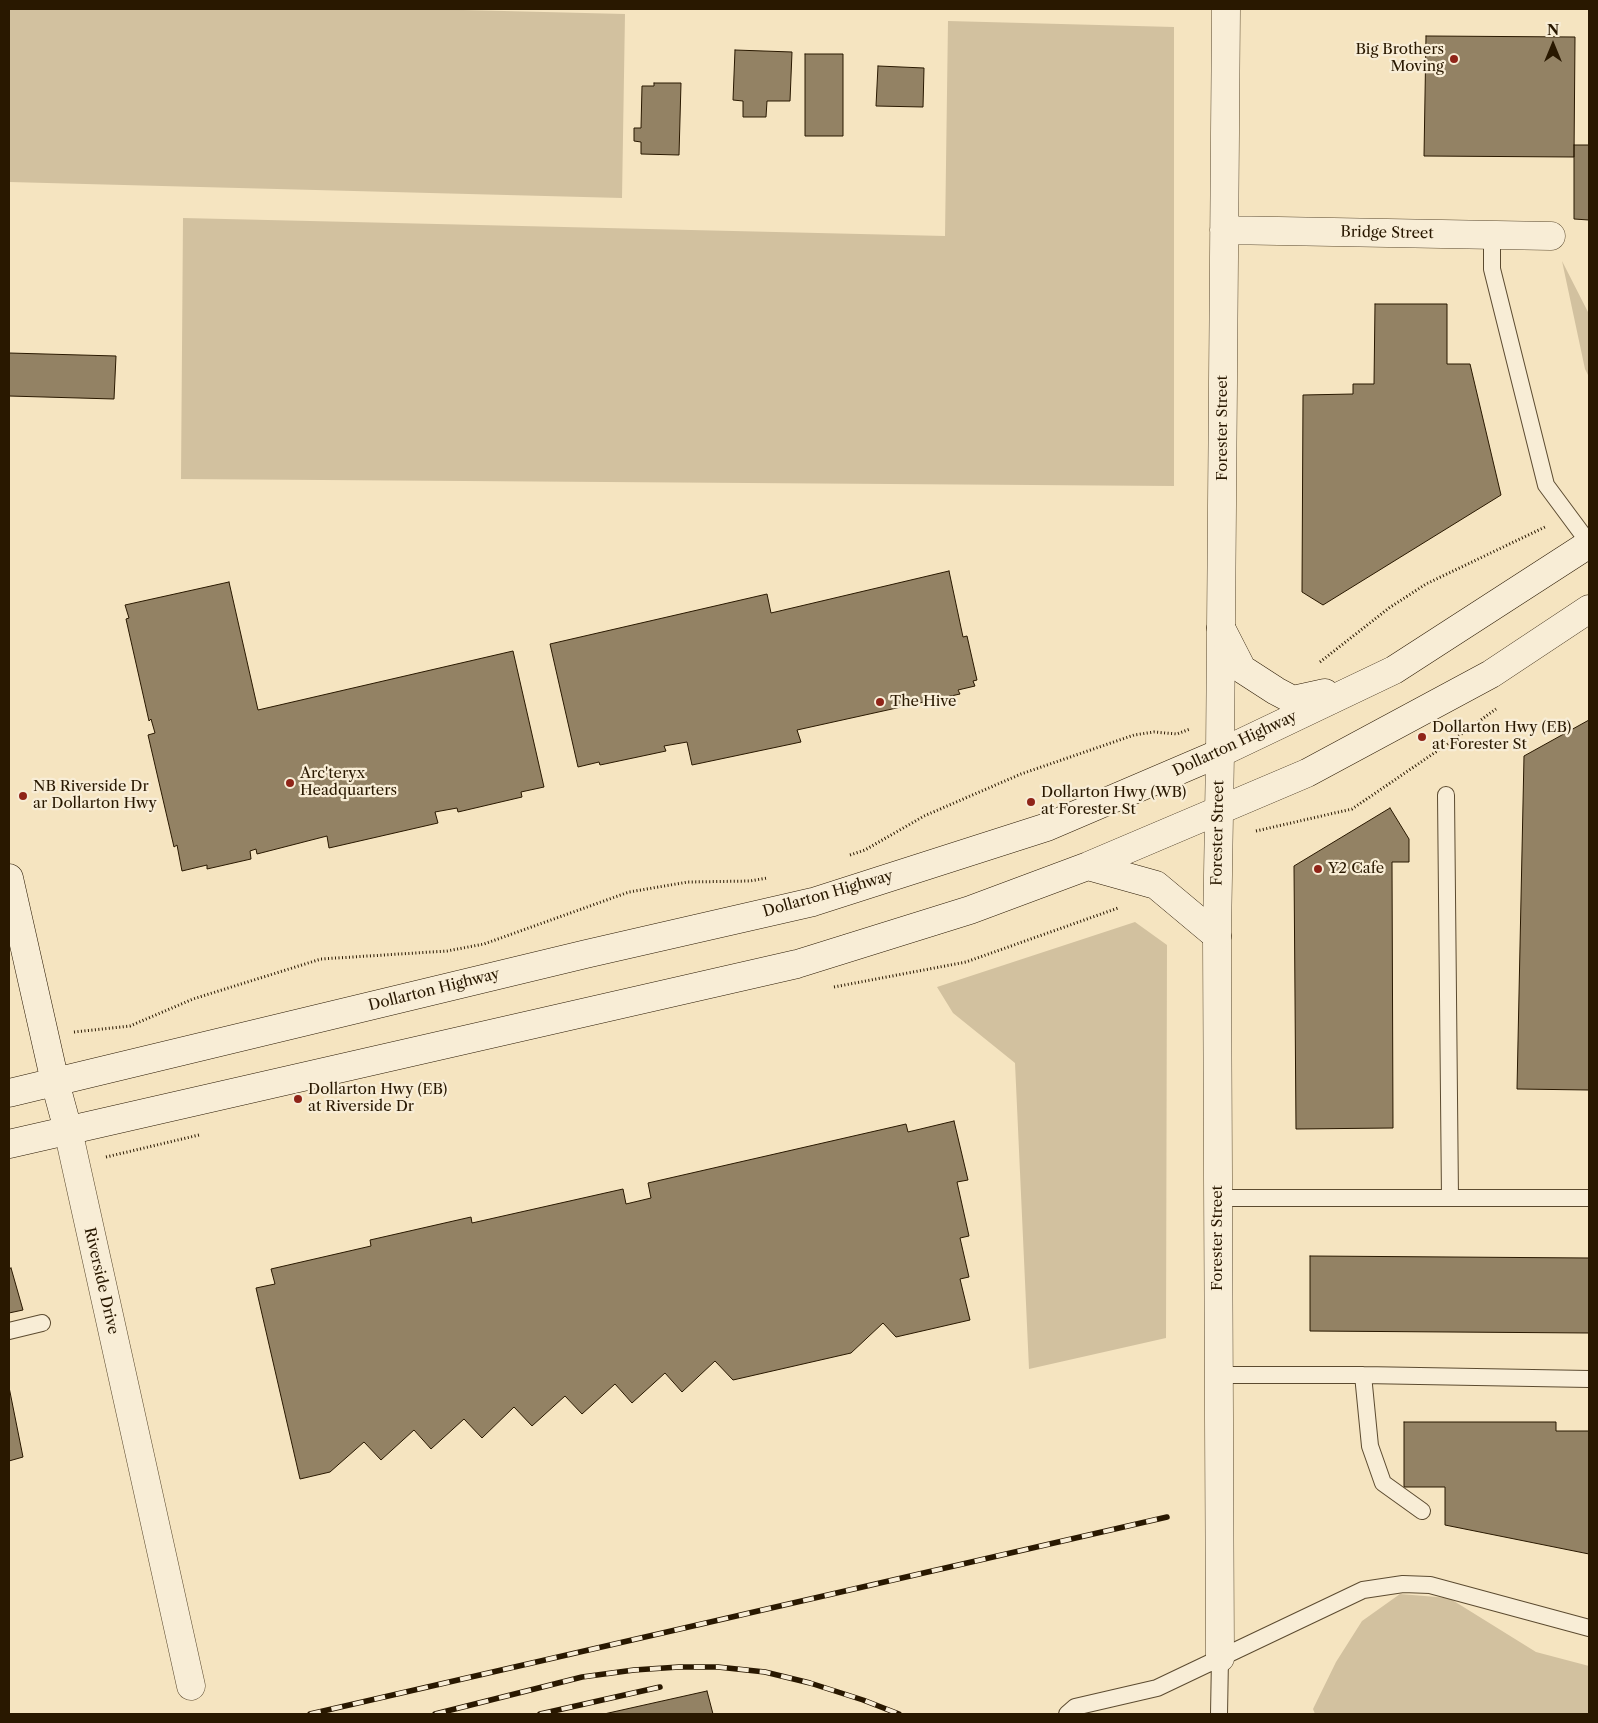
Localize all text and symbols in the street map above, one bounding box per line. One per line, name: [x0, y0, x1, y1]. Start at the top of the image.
north arrow: [1528, 20, 1578, 70]
text: N: [1547, 21, 1559, 39]
place label: Big Brothers Moving: [1355, 41, 1444, 76]
marker: Big Brothers Moving: [1448, 53, 1460, 65]
street label: Bridge Street: [1340, 223, 1434, 243]
street label: Forester Street: [1214, 375, 1232, 481]
place label: The Hive: [890, 693, 956, 711]
marker: The Hive: [874, 696, 886, 708]
street label: Dollarton Highway: [1170, 707, 1300, 781]
place label: Dollarton Hwy (EB) at Forester St: [1432, 719, 1571, 754]
marker: Dollarton Hwy (EB) at Forester St: [1416, 731, 1428, 743]
place label: Arc'teryx Headquarters: [300, 765, 397, 800]
marker: Arc'teryx Headquarters: [284, 777, 296, 789]
place label: NB Riverside Dr ar Dollarton Hwy: [33, 778, 157, 813]
street label: Forester Street: [1208, 780, 1228, 886]
place label: Dollarton Hwy (WB) at Forester St: [1041, 784, 1186, 819]
marker: NB Riverside Dr ar Dollarton Hwy: [17, 790, 29, 802]
marker: Dollarton Hwy (WB) at Forester St: [1025, 796, 1037, 808]
place label: Y2 Cafe: [1328, 860, 1384, 878]
marker: Y2 Cafe: [1312, 863, 1324, 875]
street label: Dollarton Highway: [761, 867, 895, 921]
street label: Dollarton Highway: [367, 965, 501, 1015]
place label: Dollarton Hwy (EB) at Riverside Dr: [308, 1081, 447, 1116]
marker: Dollarton Hwy (EB) at Riverside Dr: [292, 1093, 304, 1105]
street label: Forester Street: [1209, 1185, 1227, 1291]
street label: Riverside Drive: [80, 1226, 122, 1336]

